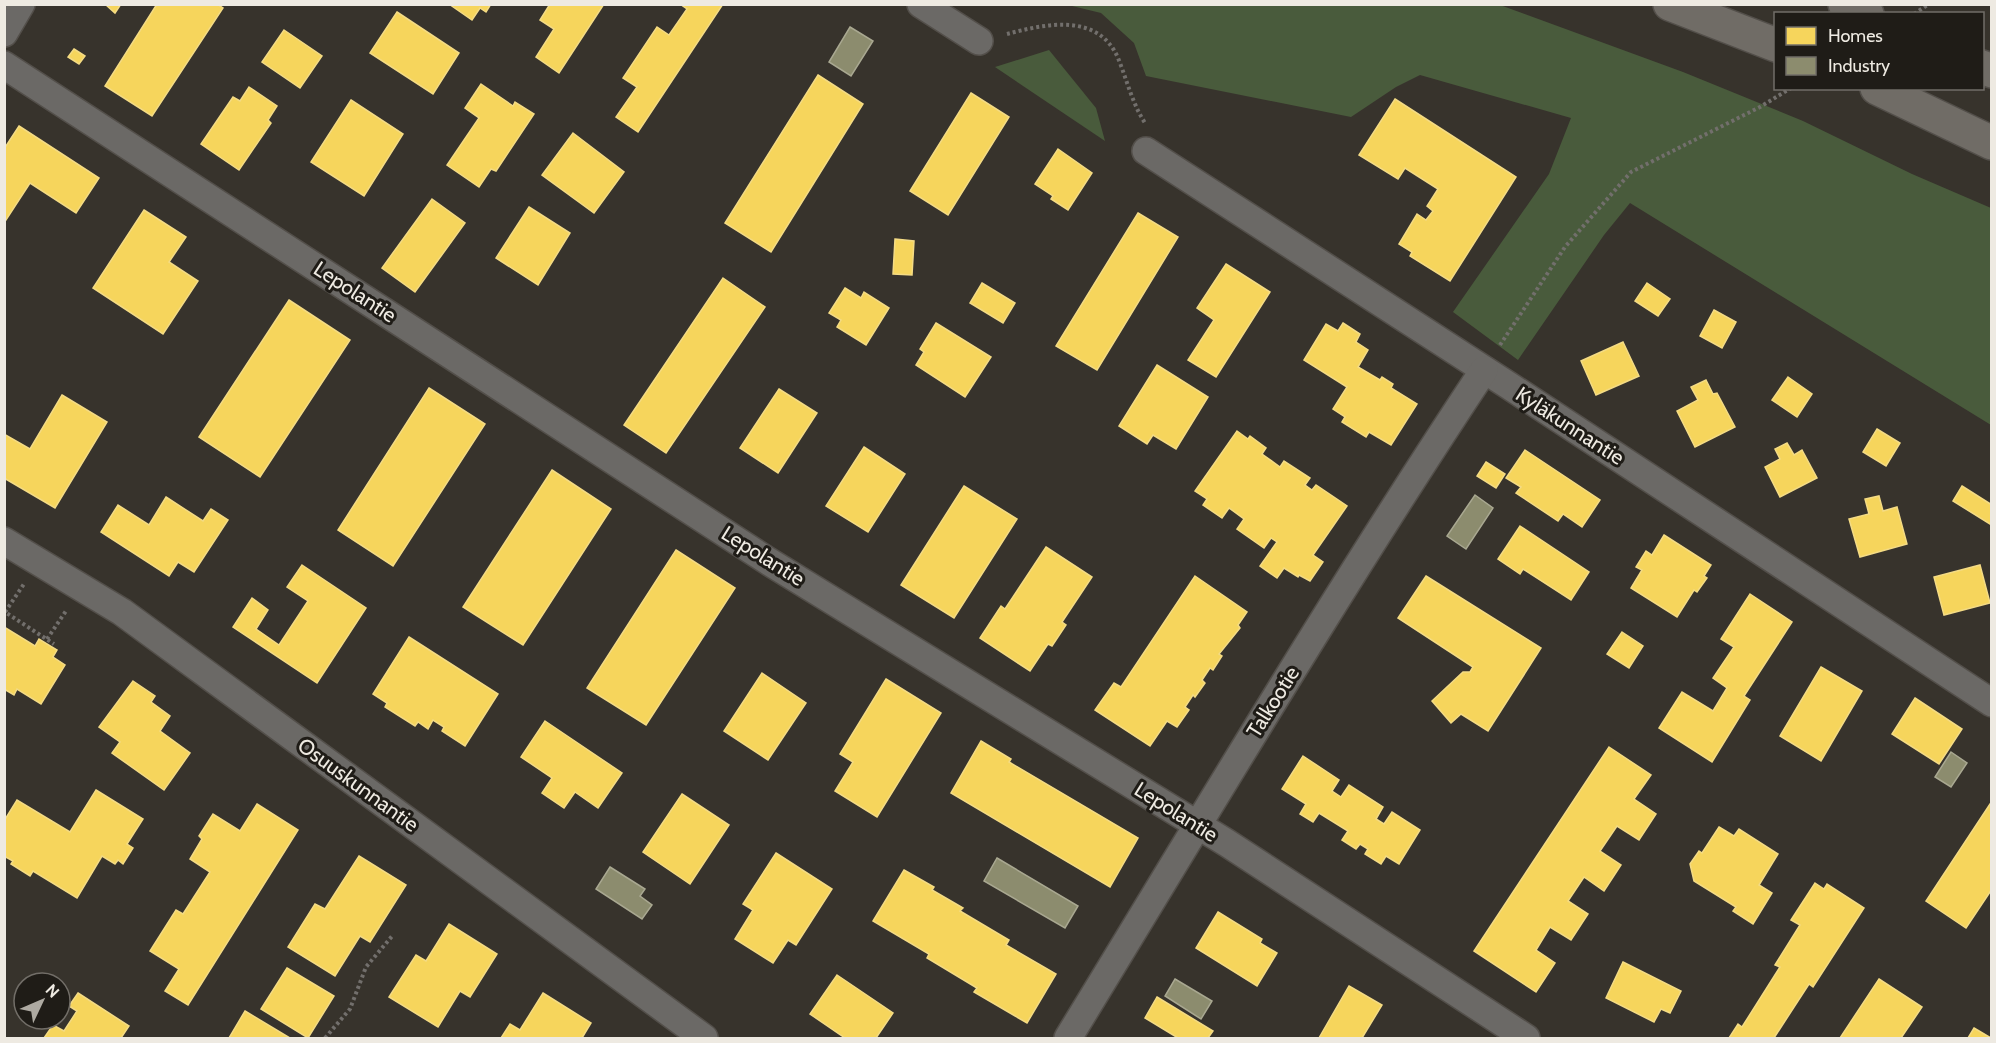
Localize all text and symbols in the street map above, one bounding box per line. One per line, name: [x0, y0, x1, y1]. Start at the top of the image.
legend: [1774, 12, 1984, 90]
text: Homes: [1828, 25, 1883, 47]
text: Industry: [1828, 55, 1890, 77]
street label: Lepolantie: [309, 256, 401, 328]
street label: Kyläkunnantie: [1511, 381, 1629, 470]
street label: Lepolantie: [717, 520, 810, 591]
street label: Talkootie: [1241, 661, 1304, 742]
street label: Osuuskunnantie: [293, 732, 424, 837]
street label: Lepolantie: [1130, 776, 1223, 847]
north arrow: [12, 971, 72, 1031]
text: N: [42, 980, 63, 1002]

